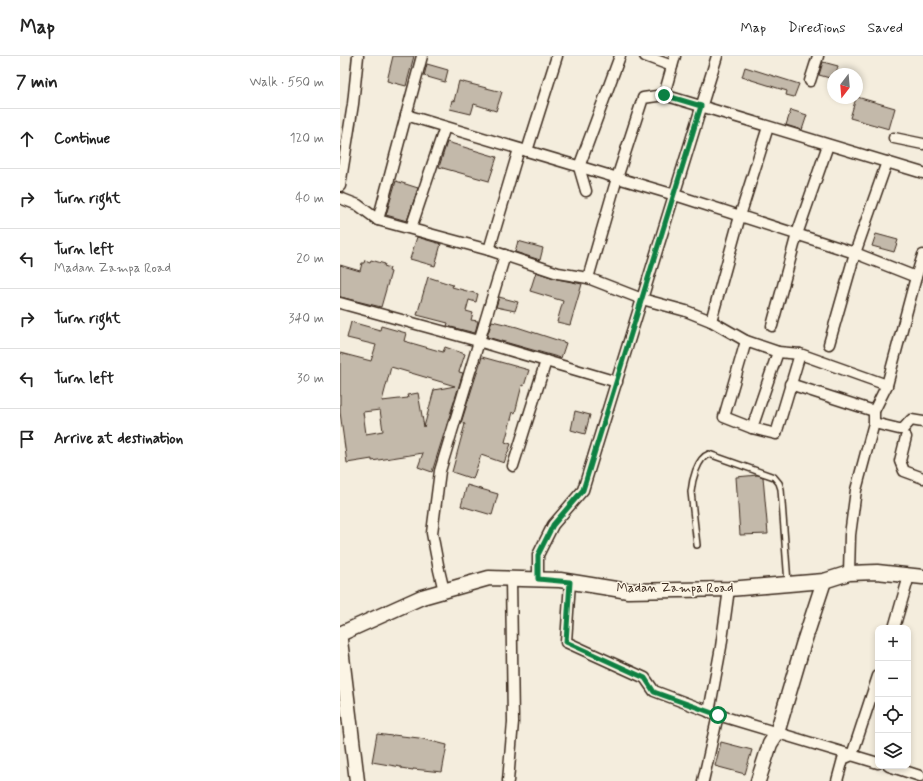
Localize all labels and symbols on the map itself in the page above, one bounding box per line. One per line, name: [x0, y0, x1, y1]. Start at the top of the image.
north arrow: [827, 68, 863, 104]
route end: [655, 86, 673, 104]
street label: Madan Zampa Road: [616, 580, 734, 597]
route start: [709, 706, 727, 724]

